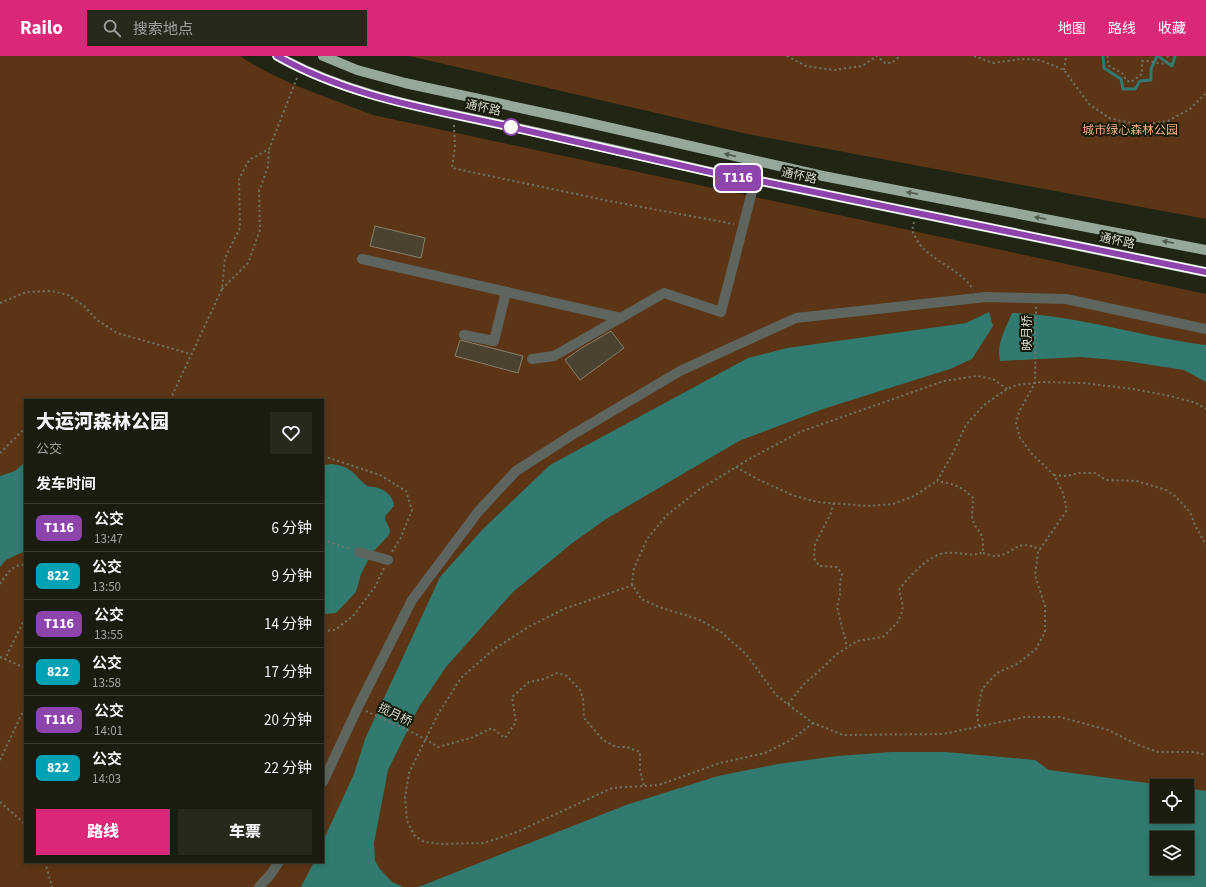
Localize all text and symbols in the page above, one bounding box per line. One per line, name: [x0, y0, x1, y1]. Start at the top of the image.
search box: [87, 10, 367, 46]
text: Railo: [20, 15, 63, 42]
icon: search: [101, 17, 123, 39]
text: 搜索地点: [133, 19, 193, 40]
text: 地图: [1058, 19, 1086, 39]
text: 路线: [1108, 19, 1136, 39]
text: 收藏: [1158, 19, 1186, 39]
street label: 通怀路: [464, 96, 502, 120]
unlabelled marker: [502, 118, 520, 136]
park label: 城市绿心森林公园: [1082, 122, 1178, 139]
one-way arrow: [724, 152, 737, 158]
street label: 通怀路: [780, 164, 818, 188]
line badge: T116: [710, 165, 766, 191]
text: T116: [723, 168, 753, 188]
one-way arrow: [906, 190, 918, 196]
one-way arrow: [1034, 214, 1046, 220]
street label: 通怀路: [1098, 229, 1136, 253]
one-way arrow: [1162, 238, 1174, 244]
street label: 映月桥: [1019, 315, 1036, 351]
text: 大运河森林公园: [36, 409, 169, 436]
button: heart: [270, 412, 312, 454]
text: 公交: [36, 440, 62, 458]
text: 发车时间: [36, 474, 96, 495]
text: 公交: [94, 509, 124, 530]
text: T116: [44, 518, 74, 538]
text: 6 分钟: [272, 518, 312, 539]
text: 13:47: [94, 530, 123, 548]
text: 公交: [92, 557, 122, 578]
text: 822: [47, 566, 69, 586]
text: 9 分钟: [272, 566, 312, 587]
text: 13:50: [92, 578, 121, 596]
text: 公交: [94, 605, 124, 626]
text: T116: [44, 614, 74, 634]
text: 14 分钟: [264, 614, 312, 635]
text: 13:55: [94, 626, 123, 644]
text: 公交: [92, 653, 122, 674]
text: 822: [47, 662, 69, 682]
text: 17 分钟: [264, 662, 312, 683]
text: 13:58: [92, 674, 121, 692]
street label: 揽月桥: [375, 699, 415, 731]
text: 公交: [94, 701, 124, 722]
text: T116: [44, 710, 74, 730]
text: 20 分钟: [264, 710, 312, 731]
text: 14:01: [94, 722, 123, 740]
text: 公交: [92, 749, 122, 770]
text: 822: [47, 758, 69, 778]
text: 22 分钟: [264, 758, 312, 779]
text: 14:03: [92, 770, 121, 788]
map controls: [1150, 779, 1194, 875]
button: locate: [1150, 779, 1194, 823]
button: 路线: [36, 809, 170, 855]
button: 车票: [178, 809, 312, 855]
button: layers: [1150, 831, 1194, 875]

